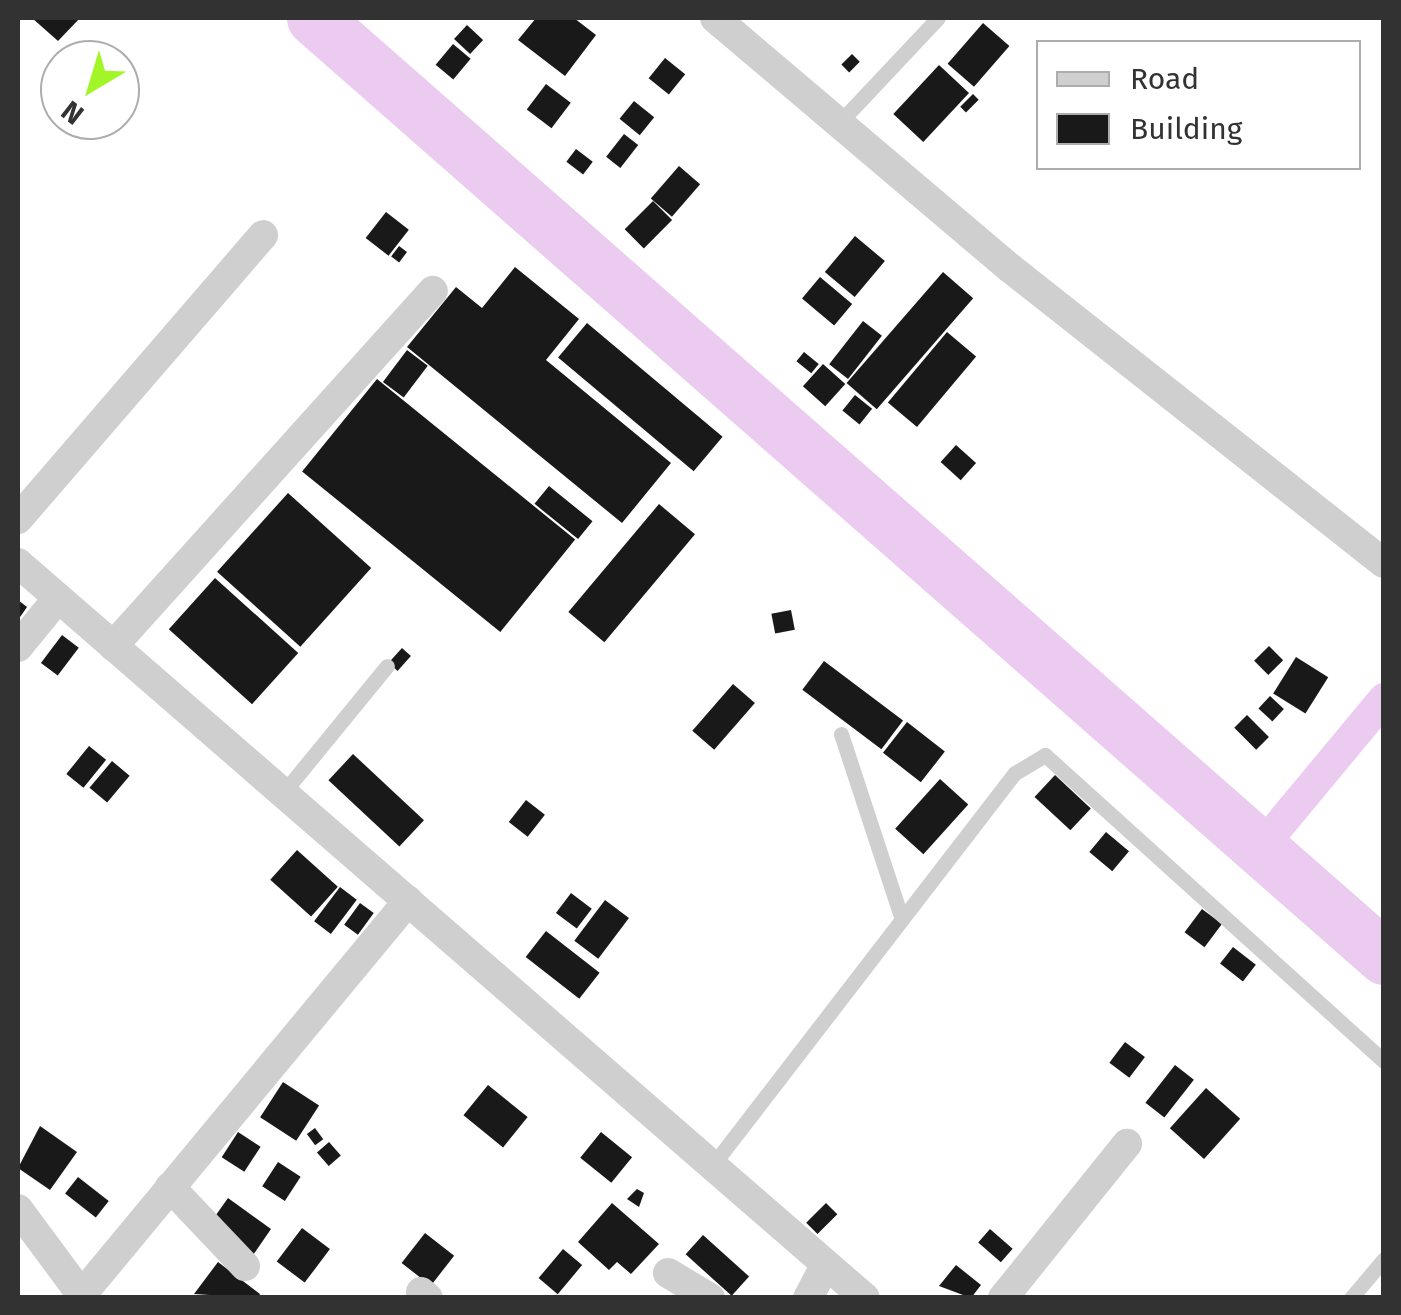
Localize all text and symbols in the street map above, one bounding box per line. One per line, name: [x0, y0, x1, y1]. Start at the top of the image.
north arrow: [40, 40, 140, 140]
legend: [1036, 40, 1361, 170]
text: Road: [1130, 61, 1199, 97]
text: N: [55, 94, 90, 131]
text: Building: [1130, 111, 1242, 147]

